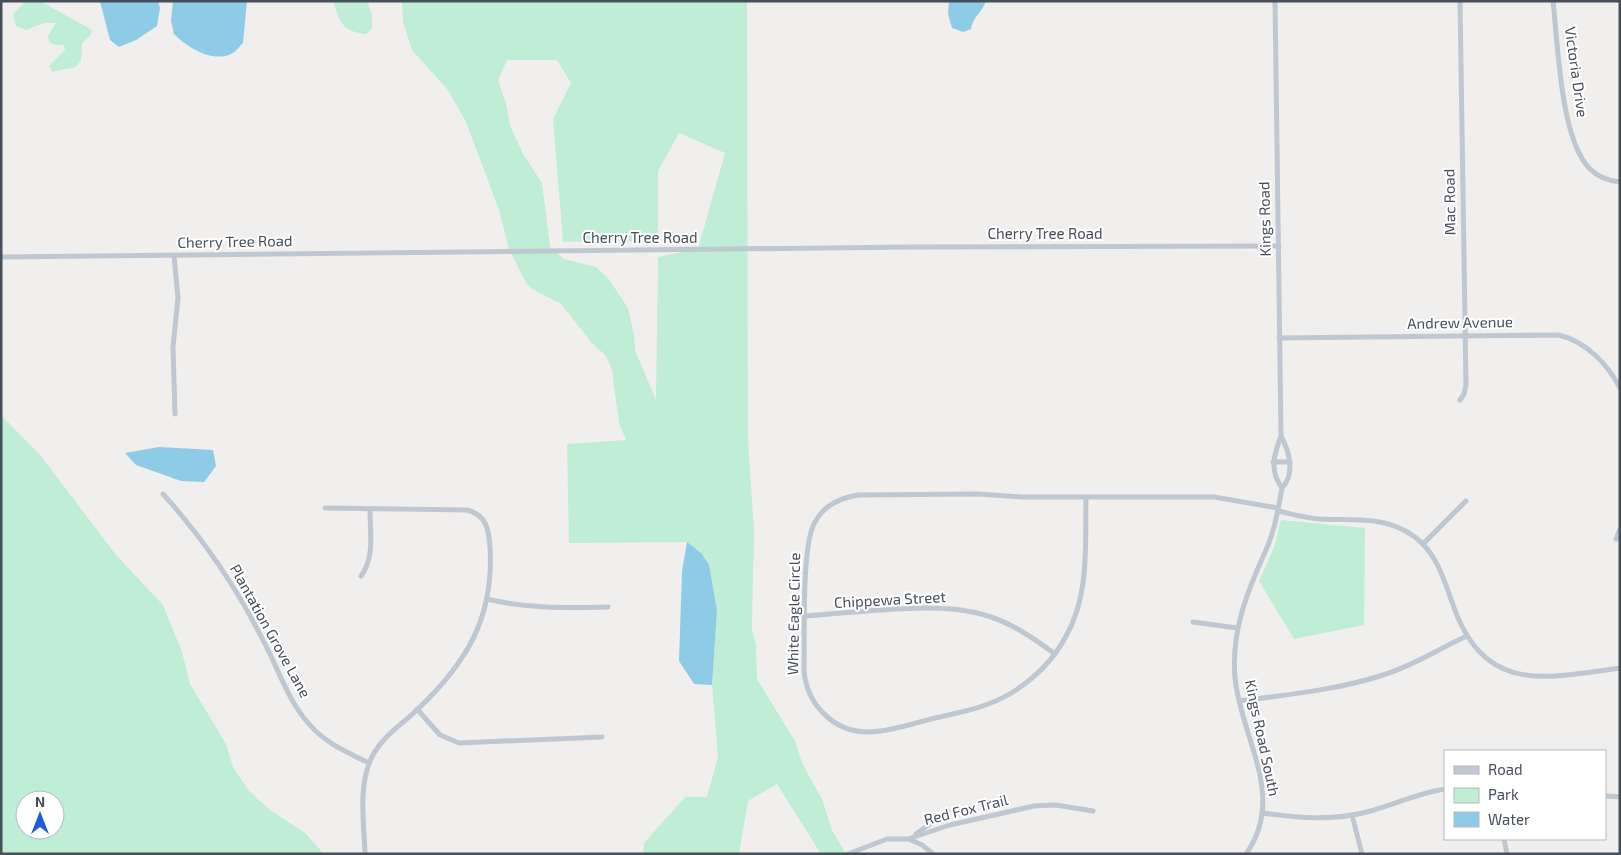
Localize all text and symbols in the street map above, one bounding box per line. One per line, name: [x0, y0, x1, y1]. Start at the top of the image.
street label: Victoria Drive: [1562, 25, 1592, 118]
street label: Mac Road: [1439, 169, 1459, 235]
street label: Kings Road: [1254, 181, 1274, 257]
street label: Cherry Tree Road: [987, 224, 1103, 242]
street label: Cherry Tree Road: [582, 228, 698, 246]
street label: Cherry Tree Road: [177, 231, 293, 251]
street label: Andrew Avenue: [1407, 312, 1513, 332]
street label: White Eagle Circle: [783, 553, 803, 675]
street label: Plantation Grove Lane: [227, 561, 315, 700]
street label: Chippewa Street: [834, 587, 947, 611]
street label: Kings Road South: [1242, 678, 1284, 798]
legend: [1444, 750, 1606, 840]
text: Road: [1488, 760, 1523, 778]
text: Park: [1488, 785, 1519, 803]
north arrow: [15, 790, 65, 840]
street label: Red Fox Trail: [922, 790, 1010, 828]
text: N: [35, 793, 45, 810]
text: Water: [1488, 810, 1530, 828]

